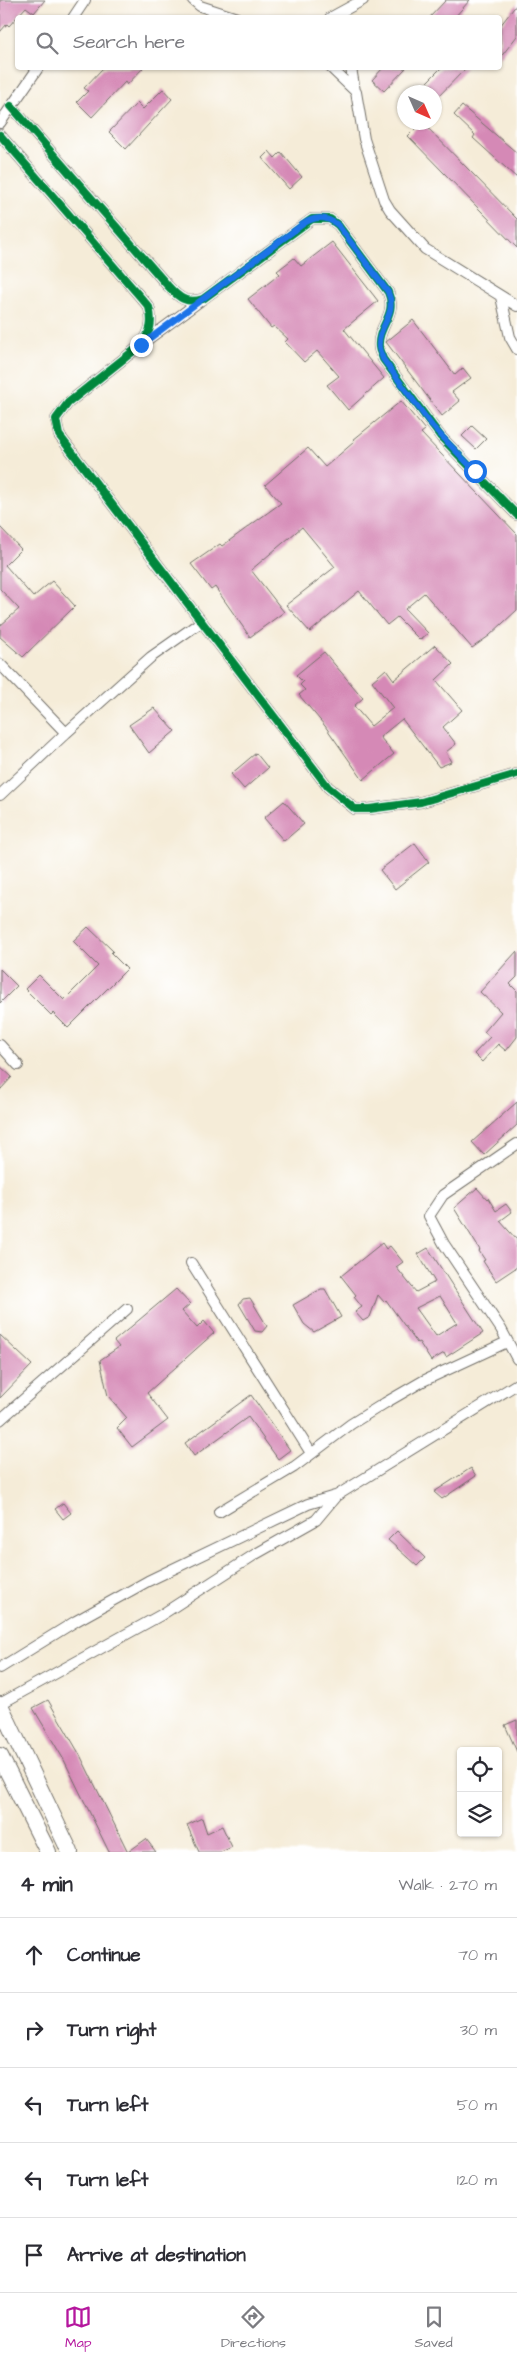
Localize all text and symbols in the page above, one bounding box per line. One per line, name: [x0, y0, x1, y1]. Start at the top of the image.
search box: [15, 15, 502, 70]
icon: search: [33, 29, 61, 57]
text: Search here: [73, 29, 185, 56]
north arrow: [397, 85, 442, 130]
route end: [130, 334, 153, 357]
route start: [464, 460, 487, 483]
map controls: [457, 1747, 502, 1837]
button: locate: [457, 1747, 502, 1792]
button: layers: [457, 1792, 502, 1837]
text: 4 min: [20, 1870, 73, 1899]
text: Walk · 270 m: [398, 1874, 497, 1896]
icon: ahead: [20, 1941, 48, 1969]
text: Continue: [67, 1942, 141, 1969]
text: 70 m: [458, 1944, 497, 1966]
icon: right: [20, 2016, 48, 2044]
text: Turn right: [67, 2017, 156, 2044]
text: 30 m: [460, 2019, 497, 2041]
icon: left: [20, 2091, 48, 2119]
text: Turn left: [67, 2092, 148, 2119]
text: 50 m: [457, 2094, 497, 2116]
icon: left: [20, 2166, 48, 2194]
text: Turn left: [67, 2167, 148, 2194]
text: 120 m: [457, 2169, 497, 2191]
icon: arrive: [20, 2241, 48, 2269]
text: Arrive at destination: [67, 2242, 246, 2269]
tab: Map: [64, 2303, 92, 2353]
tab: Directions: [221, 2303, 286, 2353]
tab: Saved: [415, 2303, 453, 2353]

